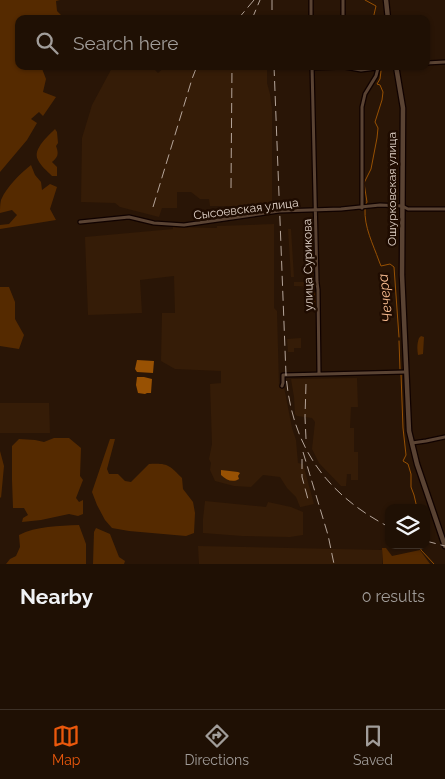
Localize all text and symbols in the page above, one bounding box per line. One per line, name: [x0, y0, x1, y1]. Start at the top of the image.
search box: [15, 15, 430, 70]
icon: search: [33, 29, 61, 57]
text: Search here: [73, 32, 179, 54]
street label: Ошурковская улица: [385, 132, 399, 246]
street label: Сысоевская улица: [193, 196, 299, 222]
street label: улица Сурикова: [300, 219, 316, 311]
water label: Чечера: [375, 273, 395, 323]
map controls: [385, 504, 430, 549]
button: layers: [385, 504, 430, 549]
text: Nearby: [20, 584, 93, 609]
text: 0 results: [362, 587, 425, 606]
tab: Map: [52, 722, 80, 768]
tab: Directions: [184, 722, 249, 768]
tab: Saved: [353, 722, 393, 768]

